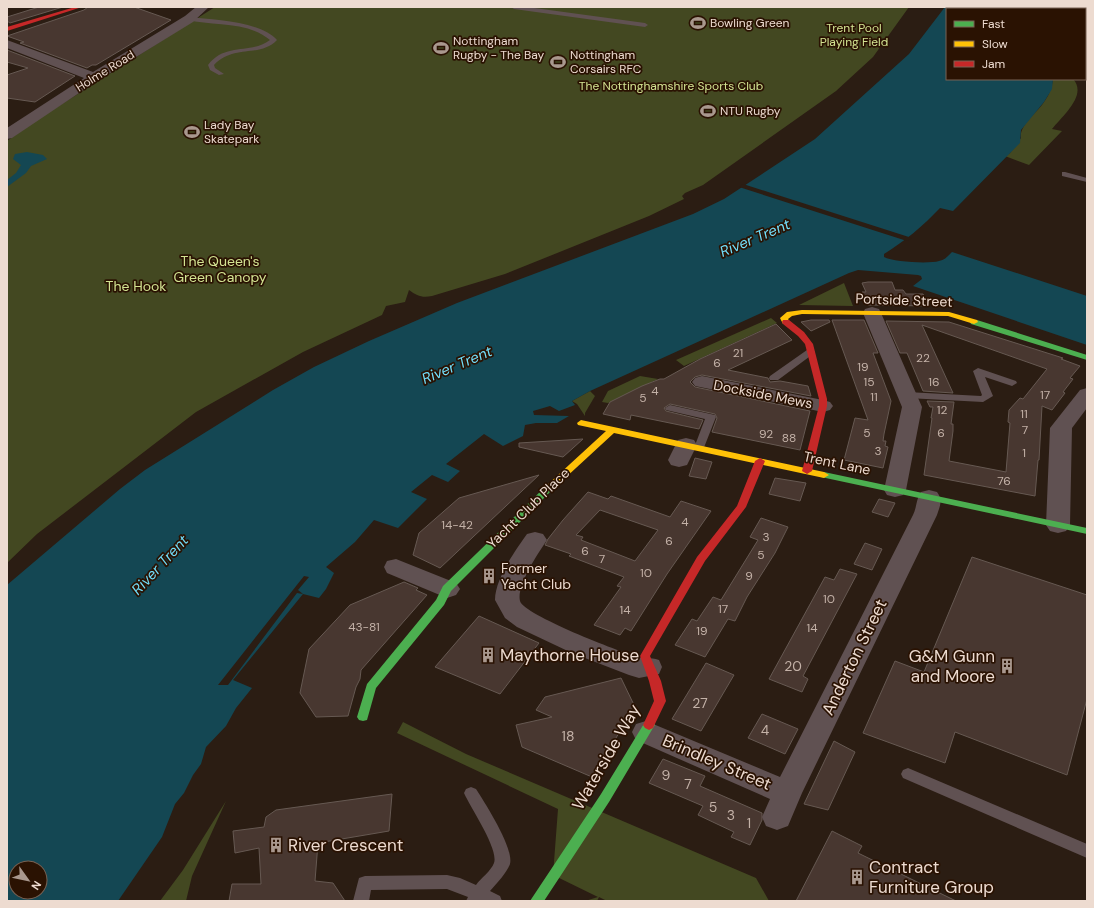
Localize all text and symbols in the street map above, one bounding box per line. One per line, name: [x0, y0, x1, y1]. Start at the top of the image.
legend: [946, 8, 1086, 80]
sports icon: Bowling Green: [689, 14, 707, 32]
place label: Bowling Green: [710, 15, 790, 31]
text: Fast: [982, 16, 1005, 32]
park label: Trent Pool Playing Field: [820, 20, 888, 50]
place label: Nottingham Rugby - The Bay: [453, 33, 545, 63]
text: Slow: [982, 36, 1008, 52]
sports icon: Nottingham Rugby - The Bay: [432, 39, 450, 57]
street label: Holme Road: [73, 47, 137, 95]
place label: Nottingham Corsairs RFC: [570, 47, 642, 77]
sports icon: Nottingham Corsairs RFC: [549, 53, 567, 71]
text: Jam: [982, 56, 1005, 72]
park label: The Nottinghamshire Sports Club: [579, 78, 763, 94]
sports icon: NTU Rugby: [699, 102, 717, 120]
place label: NTU Rugby: [720, 103, 781, 119]
place label: Lady Bay Skatepark: [204, 117, 259, 147]
sports icon: Lady Bay Skatepark: [183, 123, 201, 141]
water label: River Trent: [717, 214, 794, 262]
park label: The Queen's Green Canopy: [173, 252, 267, 286]
park label: The Hook: [106, 277, 166, 295]
street label: Portside Street: [855, 289, 953, 311]
water label: River Trent: [419, 341, 496, 389]
house number: 21: [733, 345, 743, 361]
house number: 22: [916, 350, 930, 366]
house number: 6: [713, 355, 721, 371]
house number: 19: [857, 359, 869, 375]
house number: 15: [863, 374, 875, 390]
house number: 16: [928, 374, 940, 390]
street label: Dockside Mews: [712, 376, 814, 412]
house number: 4: [651, 383, 659, 399]
house number: 17: [1040, 387, 1050, 403]
house number: 11: [870, 389, 878, 405]
house number: 5: [639, 390, 647, 406]
house number: 12: [937, 402, 947, 418]
house number: 11: [1020, 406, 1028, 422]
house number: 7: [1022, 422, 1028, 438]
house number: 5: [863, 425, 871, 441]
house number: 6: [937, 425, 945, 441]
house number: 92: [759, 426, 773, 442]
house number: 88: [782, 430, 796, 446]
house number: 3: [874, 443, 882, 459]
house number: 1: [1022, 445, 1026, 461]
street label: Trent Lane: [802, 447, 872, 479]
street label: Yacht Club Place: [483, 464, 573, 552]
house number: 76: [997, 473, 1011, 489]
house number: 4: [681, 514, 689, 530]
house number: 14-42: [441, 517, 473, 533]
house number: 3: [762, 529, 770, 545]
water label: River Trent: [127, 531, 193, 599]
house number: 6: [665, 533, 673, 549]
house number: 6: [581, 543, 589, 559]
house number: 5: [757, 547, 765, 563]
house number: 7: [599, 551, 605, 567]
place label: Former Yacht Club: [501, 559, 571, 593]
house number: 10: [640, 565, 652, 581]
building icon: Former Yacht Club: [480, 567, 498, 585]
house number: 9: [745, 568, 753, 584]
house number: 10: [823, 591, 835, 607]
street label: Anderton Street: [816, 595, 892, 719]
house number: 17: [718, 601, 728, 617]
house number: 14: [619, 602, 631, 618]
house number: 43-81: [348, 619, 380, 635]
house number: 14: [806, 620, 818, 636]
house number: 19: [696, 623, 708, 639]
place label: Maythorne House: [500, 644, 639, 666]
place label: G&M Gunn and Moore: [909, 645, 995, 687]
building icon: Maythorne House: [479, 646, 497, 664]
house number: 20: [784, 657, 802, 675]
building icon: G&M Gunn and Moore: [998, 657, 1016, 675]
house number: 27: [692, 694, 708, 712]
street label: Waterside Way: [567, 700, 645, 814]
house number: 4: [761, 721, 770, 739]
house number: 18: [562, 727, 574, 745]
street label: Brindley Street: [659, 729, 775, 795]
house number: 9: [662, 766, 671, 784]
house number: 7: [684, 775, 692, 793]
house number: 5: [709, 798, 717, 816]
house number: 3: [727, 806, 735, 824]
house number: 1: [747, 814, 751, 832]
place label: River Crescent: [288, 834, 403, 856]
building icon: River Crescent: [267, 836, 285, 854]
place label: Contract Furniture Group: [869, 856, 994, 898]
north arrow: [8, 860, 48, 900]
building icon: Contract Furniture Group: [848, 868, 866, 886]
text: N: [28, 878, 44, 893]

